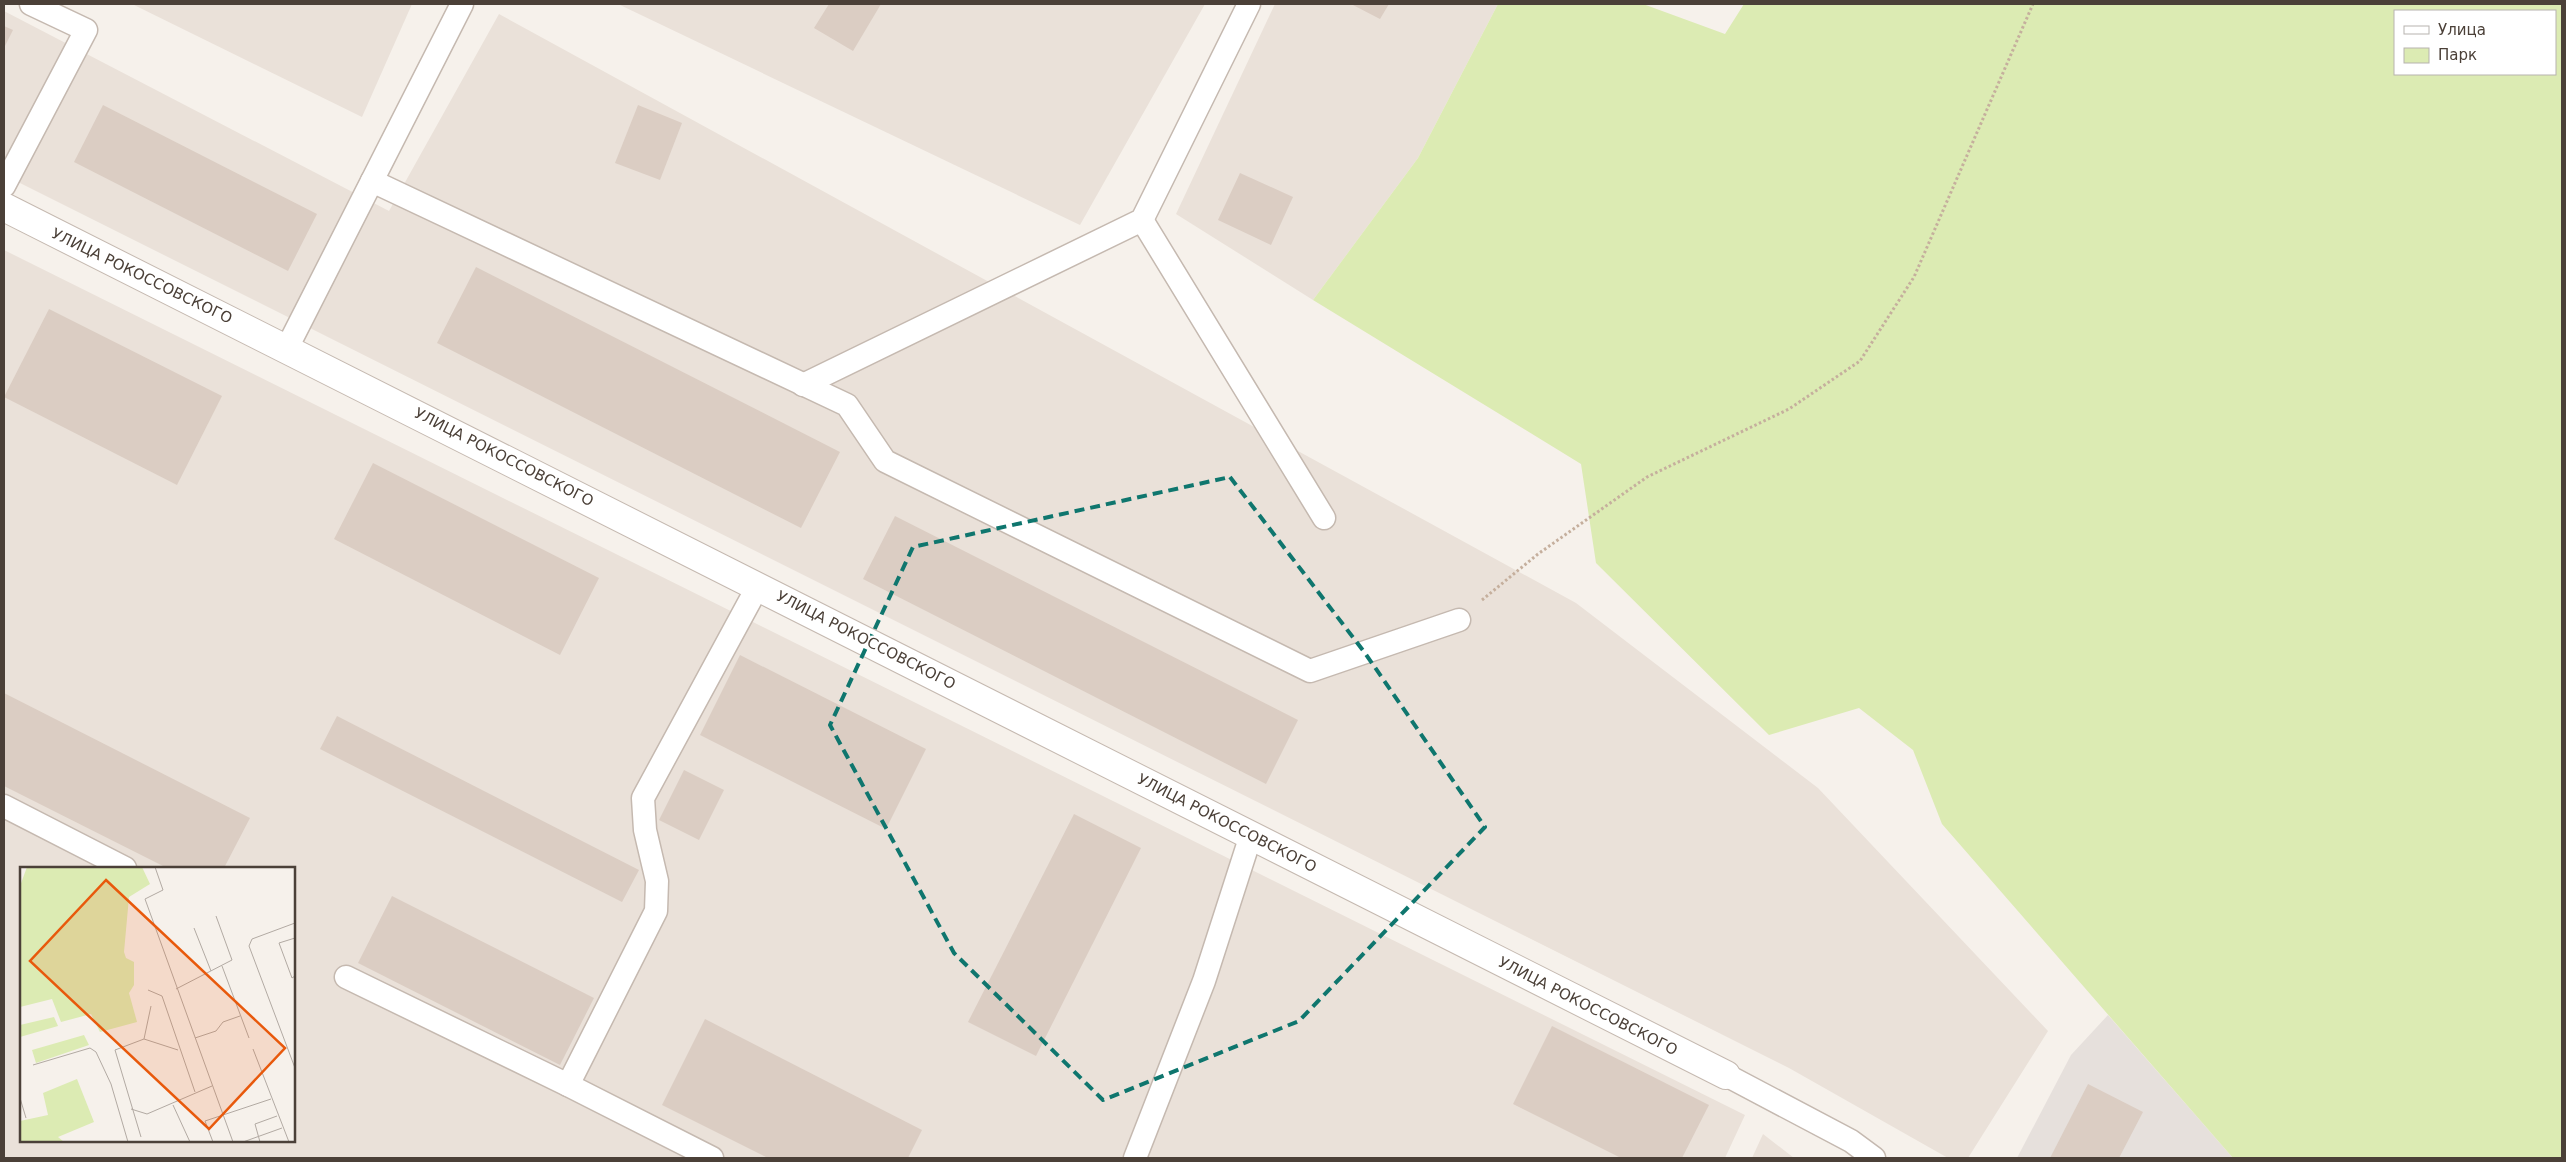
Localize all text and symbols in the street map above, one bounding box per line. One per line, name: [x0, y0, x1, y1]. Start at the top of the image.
legend: [2394, 10, 2556, 75]
text: Улица: [2438, 21, 2486, 39]
text: Парк: [2438, 46, 2477, 64]
street label: УЛИЦА РОКОССОВСКОГО: [49, 224, 235, 328]
street label: УЛИЦА РОКОССОВСКОГО: [411, 404, 597, 510]
street label: УЛИЦА РОКОССОВСКОГО: [773, 587, 959, 693]
street label: УЛИЦА РОКОССОВСКОГО: [1134, 770, 1320, 876]
inset map: [20, 867, 295, 1142]
street label: УЛИЦА РОКОССОВСКОГО: [1495, 953, 1681, 1059]

